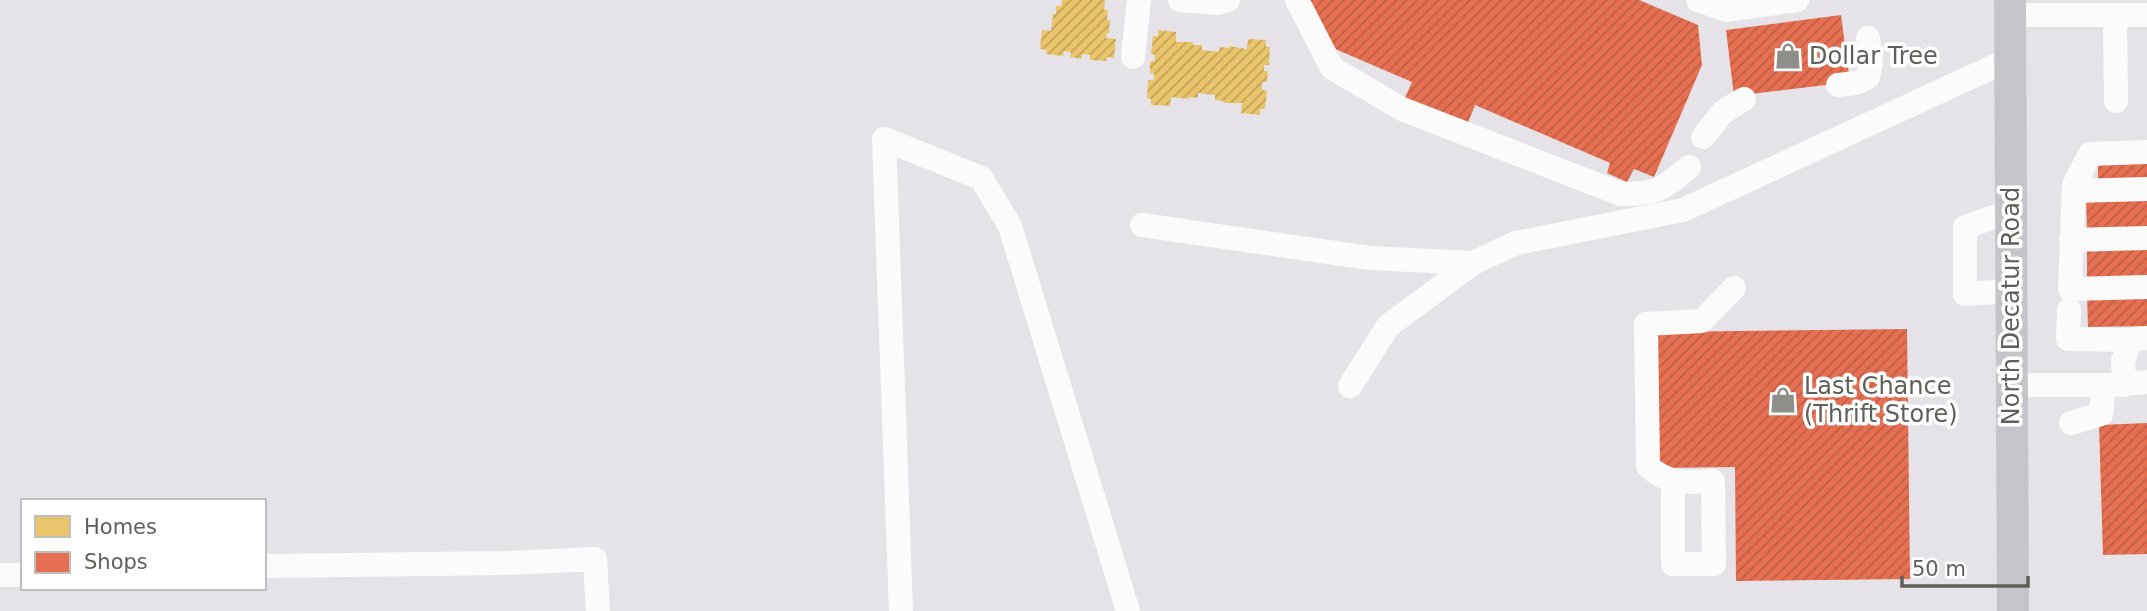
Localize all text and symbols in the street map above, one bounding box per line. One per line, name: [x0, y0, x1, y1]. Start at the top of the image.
shop icon: Dollar Tree: [1773, 41, 1803, 71]
place label: Dollar Tree: [1809, 42, 1938, 70]
street label: North Decatur Road: [1997, 187, 2025, 425]
place label: Last Chance (Thrift Store): [1804, 372, 1958, 428]
shop icon: Last Chance (Thrift Store): [1768, 385, 1798, 415]
legend: [21, 499, 266, 590]
text: Homes: [84, 515, 157, 539]
scale bar: [1902, 544, 2028, 588]
text: Shops: [84, 550, 148, 574]
text: 50 m: [1912, 557, 1966, 581]

